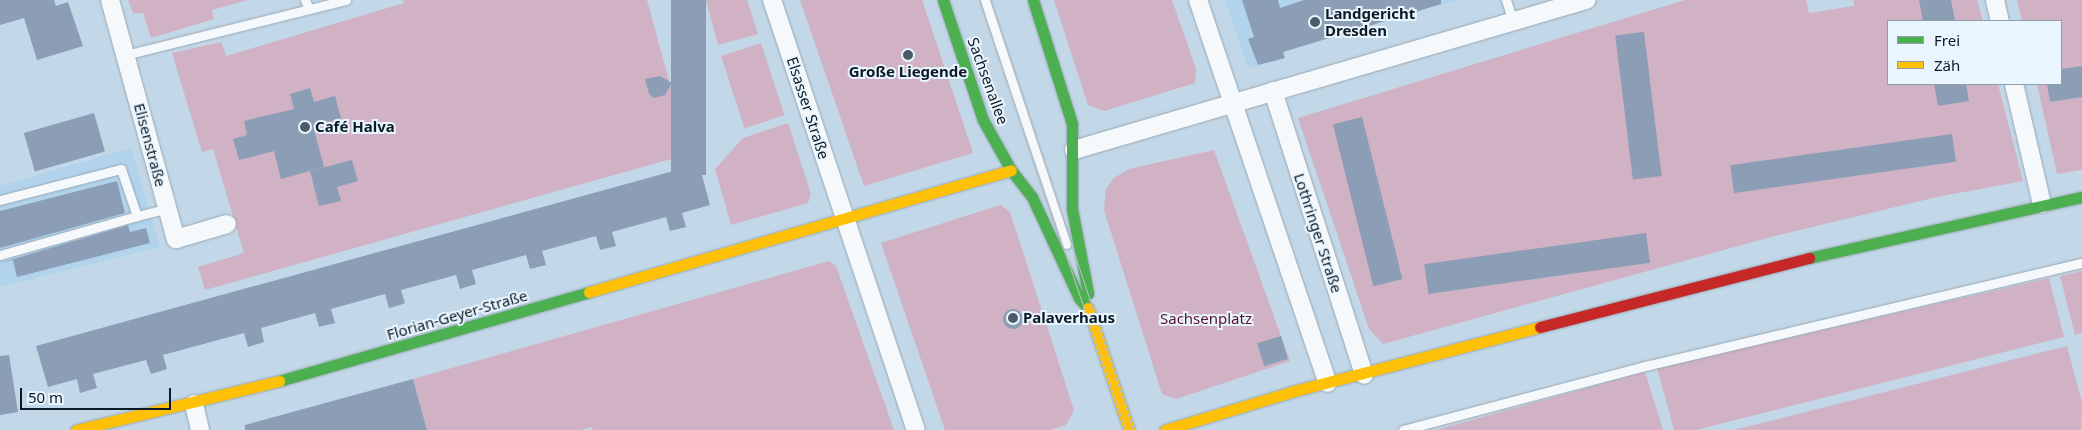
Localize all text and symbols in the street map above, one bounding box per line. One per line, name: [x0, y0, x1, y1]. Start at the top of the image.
place label: Landgericht Dresden: [1325, 4, 1415, 39]
marker: Landgericht Dresden: [1309, 16, 1321, 28]
legend: [1887, 20, 2062, 85]
text: Frei: [1934, 30, 1960, 50]
street label: Sachsenallee: [964, 35, 1012, 127]
marker: Große Liegende: [902, 49, 914, 61]
street label: Elsasser Straße: [783, 55, 833, 161]
text: Zäh: [1934, 55, 1960, 75]
place label: Große Liegende: [849, 63, 967, 81]
street label: Elisenstraße: [130, 101, 170, 189]
place label: Café Halva: [315, 118, 395, 136]
marker: Café Halva: [299, 121, 311, 133]
street label: Lothringer Straße: [1290, 171, 1346, 295]
street label: Florian-Geyer-Straße: [385, 286, 529, 344]
place label: Palaverhaus: [1023, 309, 1115, 327]
park label: Sachsenplatz: [1160, 310, 1252, 328]
marker: Palaverhaus: [1007, 312, 1019, 324]
scale bar: [22, 378, 174, 410]
text: 50 m: [28, 387, 63, 407]

